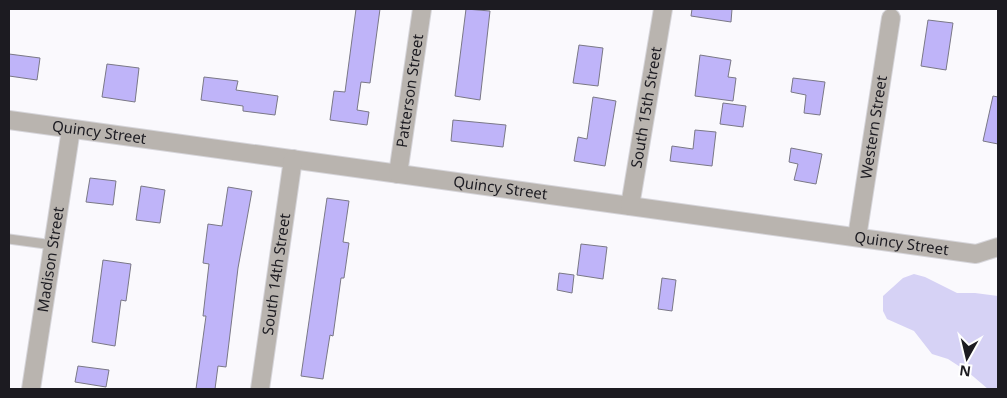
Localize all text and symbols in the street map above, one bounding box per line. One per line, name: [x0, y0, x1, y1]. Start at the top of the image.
street label: Patterson Street: [391, 32, 427, 149]
street label: South 15th Street: [626, 44, 666, 169]
street label: Western Street: [855, 73, 891, 180]
street label: Quincy Street: [51, 115, 148, 148]
street label: Quincy Street: [452, 171, 549, 204]
street label: Madison Street: [32, 205, 68, 314]
street label: South 14th Street: [257, 211, 294, 336]
street label: Quincy Street: [853, 226, 951, 259]
north arrow: [942, 333, 992, 383]
text: N: [958, 361, 972, 382]

